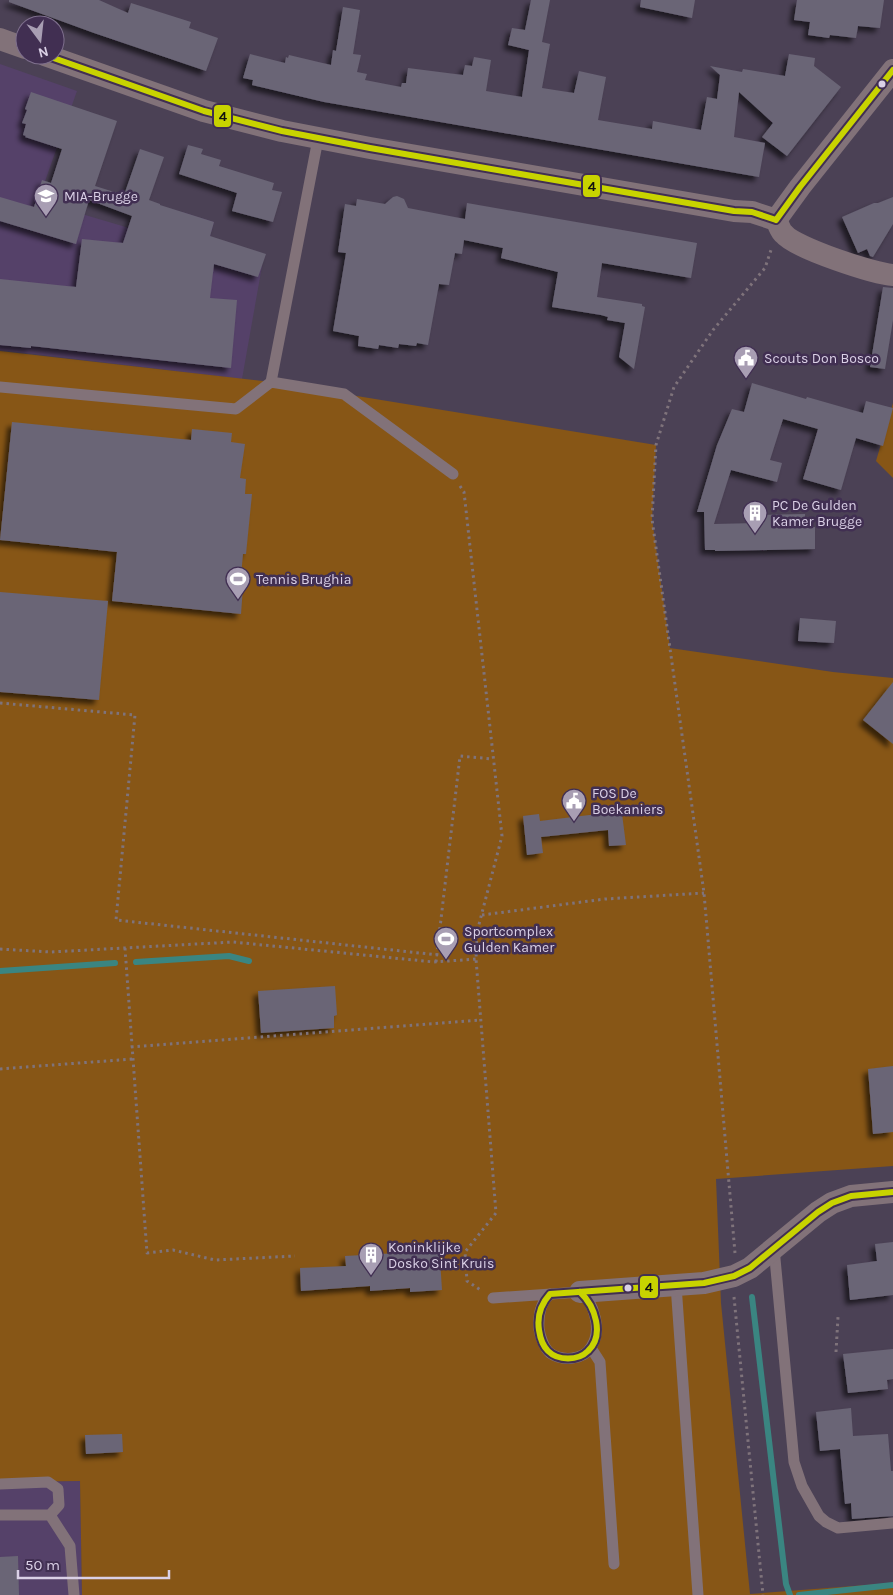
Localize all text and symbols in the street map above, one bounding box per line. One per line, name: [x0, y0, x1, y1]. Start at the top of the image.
north arrow: [15, 15, 65, 65]
text: N: [36, 43, 50, 62]
unlabelled marker: [877, 79, 887, 89]
line badge: 4: [213, 104, 232, 128]
text: 4: [219, 108, 228, 125]
line badge: 4: [582, 174, 601, 198]
text: 4: [588, 178, 597, 195]
school or university icon: MIA-Brugge: [33, 183, 59, 217]
place label: MIA-Brugge: [64, 188, 138, 205]
public building icon: Scouts Don Bosco: [733, 345, 759, 379]
place label: Scouts Don Bosco: [764, 350, 879, 367]
place label: PC De Gulden Kamer Brugge: [772, 497, 862, 530]
building icon: PC De Gulden Kamer Brugge: [742, 500, 768, 534]
sports icon: Tennis Brughia: [225, 566, 251, 600]
place label: Tennis Brughia: [256, 571, 351, 588]
place label: FOS De Boekaniers: [592, 785, 663, 818]
public building icon: FOS De Boekaniers: [561, 788, 587, 822]
place label: Sportcomplex Gulden Kamer: [464, 923, 555, 956]
sports icon: Sportcomplex Gulden Kamer: [433, 926, 459, 960]
place label: Koninklijke Dosko Sint Kruis: [388, 1239, 494, 1272]
building icon: Koninklijke Dosko Sint Kruis: [358, 1242, 384, 1276]
line badge: 4: [639, 1275, 659, 1299]
text: 4: [645, 1279, 654, 1296]
unlabelled marker: [623, 1283, 633, 1293]
scale bar: [18, 1548, 169, 1580]
text: 50 m: [25, 1556, 60, 1574]

